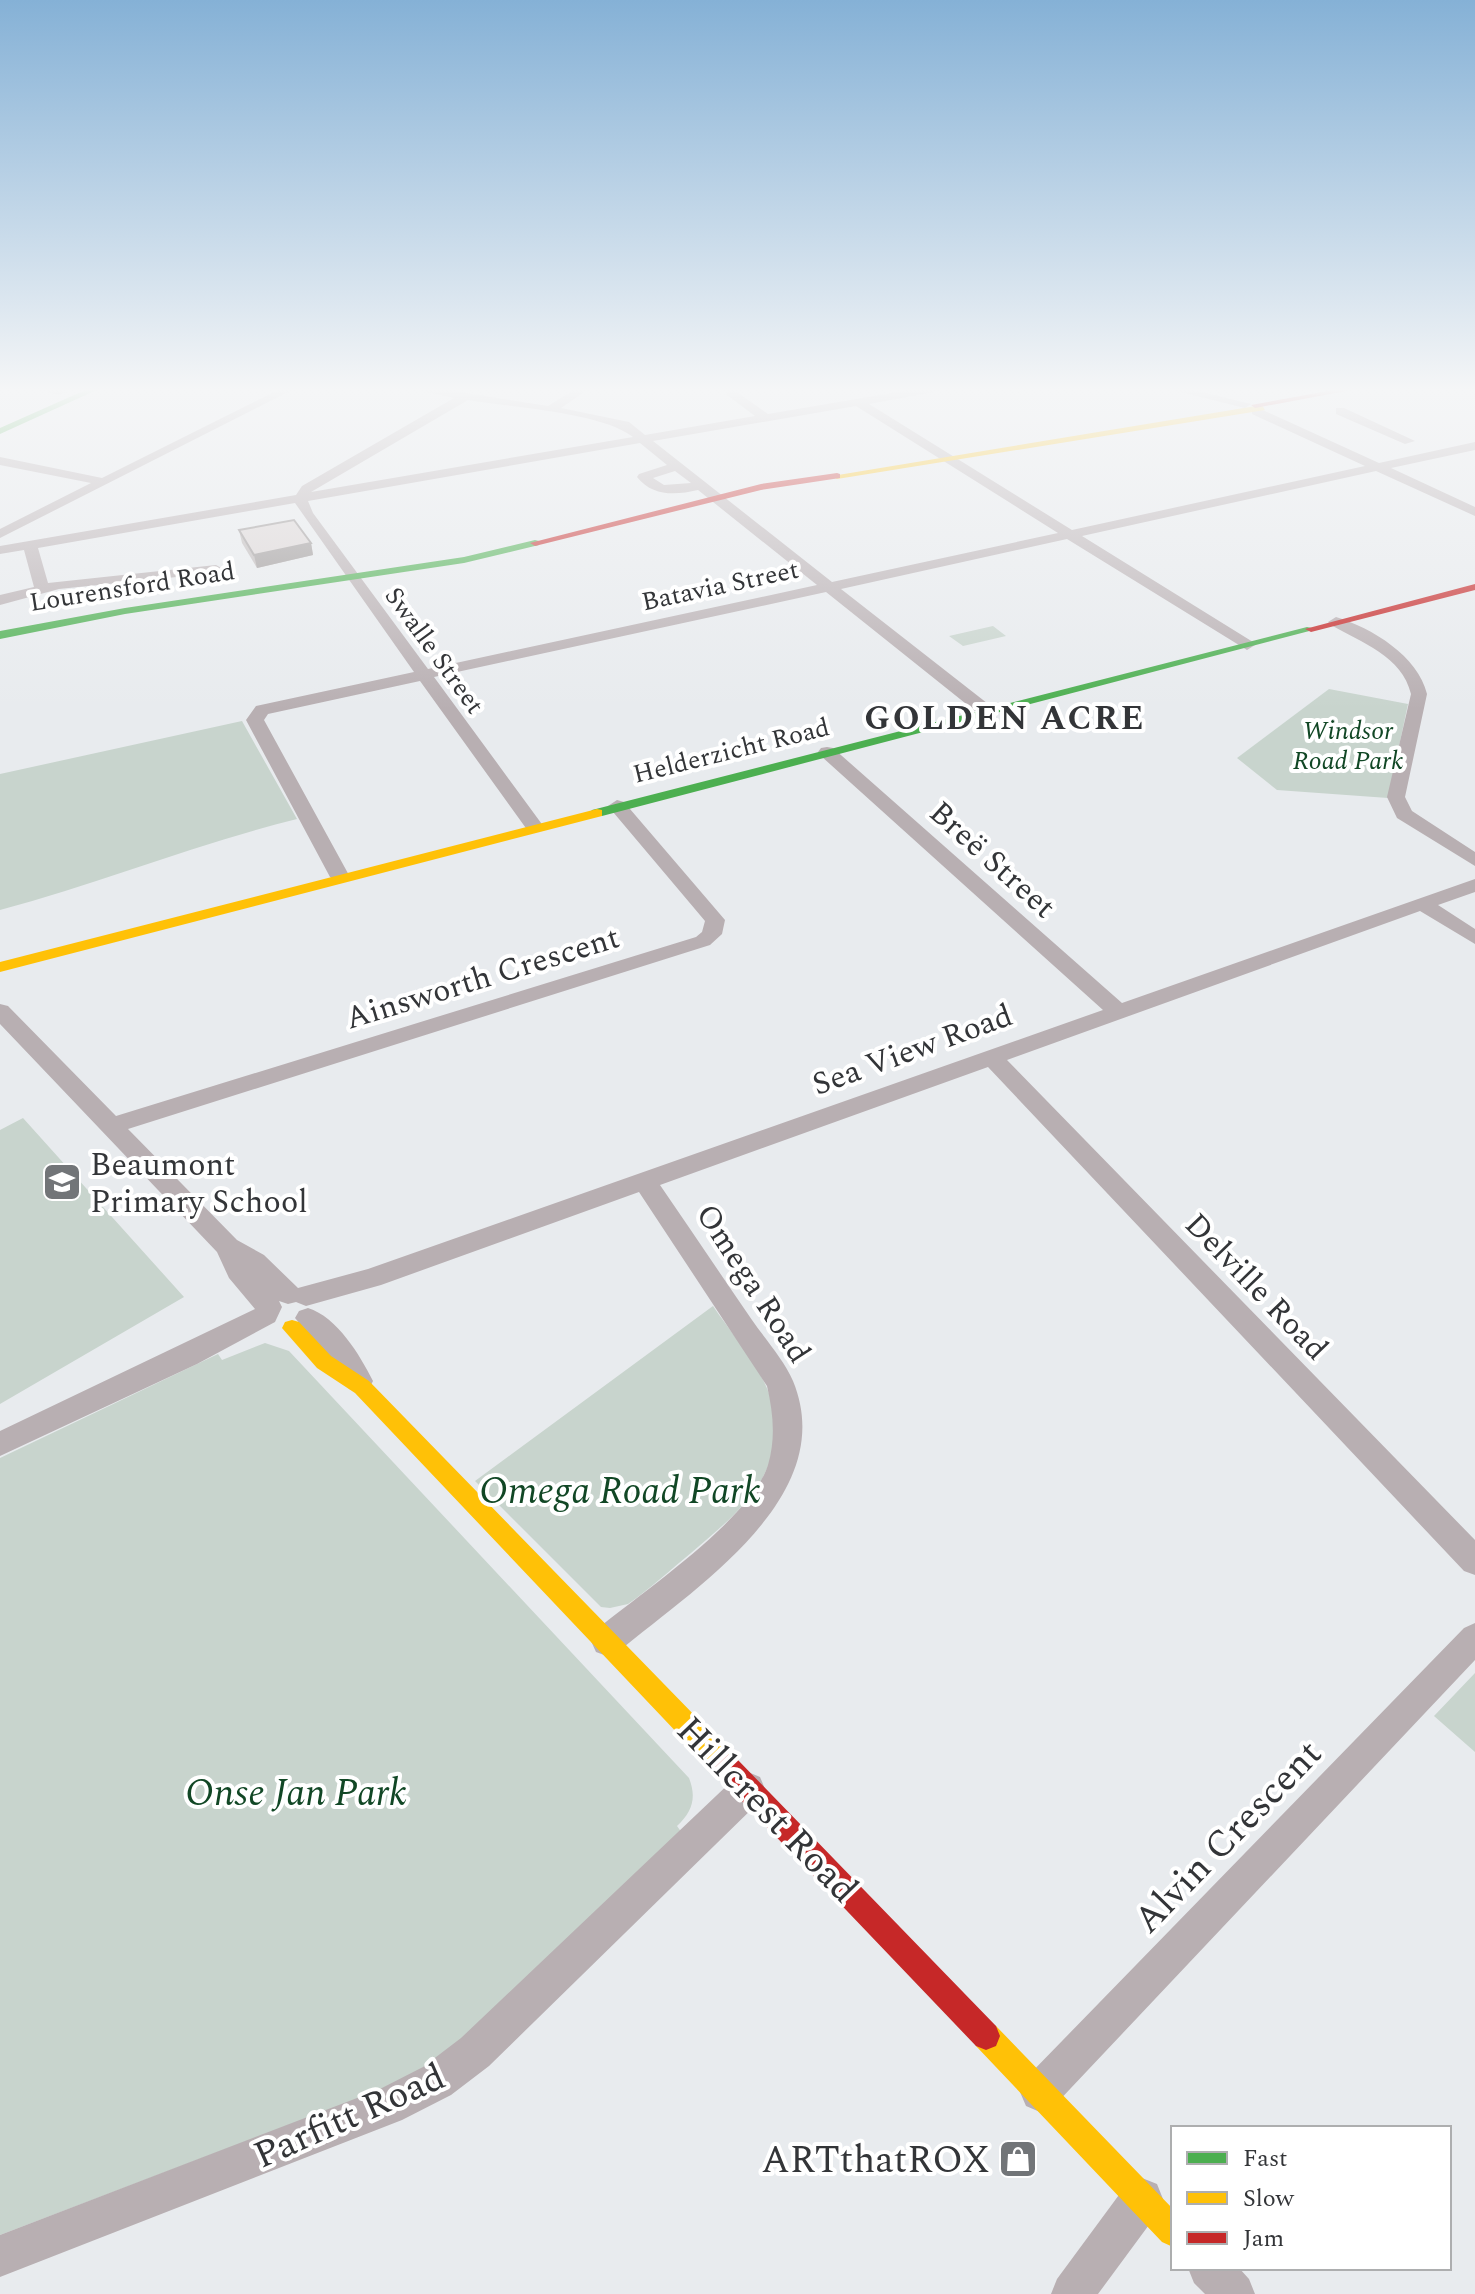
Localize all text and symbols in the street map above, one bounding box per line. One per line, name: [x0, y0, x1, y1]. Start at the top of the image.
street label: Batavia Street: [638, 550, 803, 622]
street label: Lourensford Road: [27, 551, 238, 623]
street label: Swalle Street: [374, 579, 494, 723]
district label: GOLDEN ACRE: [864, 693, 1146, 745]
street label: Helderzicht Road: [629, 707, 834, 795]
park label: Windsor Road Park: [1293, 711, 1403, 781]
street label: Breë Street: [917, 789, 1067, 931]
street label: Ainsworth Crescent: [339, 913, 626, 1043]
street label: Sea View Road: [805, 991, 1020, 1109]
place label: Beaumont Primary School: [90, 1141, 308, 1227]
school or university icon: Beaumont Primary School: [41, 1161, 83, 1203]
street label: Omega Road: [683, 1194, 823, 1373]
street label: Delville Road: [1172, 1202, 1339, 1372]
park label: Omega Road Park: [479, 1463, 761, 1521]
street label: Hillcrest Road: [662, 1703, 871, 1917]
street label: Alvin Crescent: [1121, 1727, 1336, 1948]
park label: Onse Jan Park: [185, 1765, 407, 1823]
street label: Parfitt Road: [245, 2049, 455, 2185]
legend: [1171, 2126, 1451, 2270]
place label: ARTthatROX: [761, 2132, 990, 2190]
shop icon: ARTthatROX: [997, 2138, 1039, 2180]
text: Fast: [1243, 2141, 1288, 2177]
text: Slow: [1243, 2181, 1295, 2217]
text: Jam: [1243, 2221, 1284, 2257]

